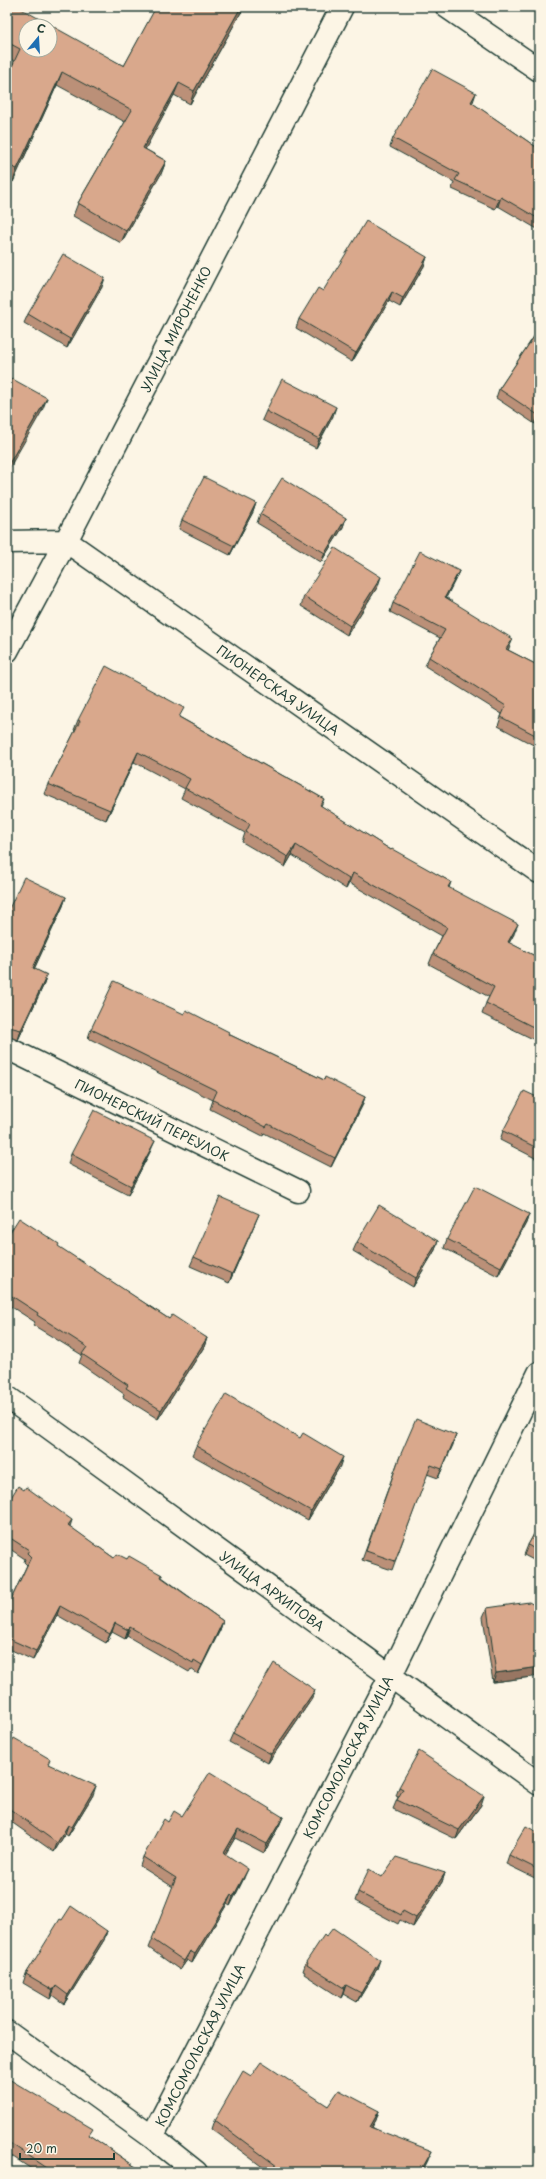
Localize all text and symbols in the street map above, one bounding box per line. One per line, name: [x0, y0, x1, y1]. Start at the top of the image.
north arrow: [18, 18, 58, 58]
text: С: [35, 19, 48, 37]
street label: УЛИЦА МИРОНЕНКО: [136, 263, 216, 395]
street label: ПИОНЕРСКАЯ УЛИЦА: [213, 640, 344, 739]
street label: ПИОНЕРСКИЙ ПЕРЕУЛОК: [72, 1074, 232, 1165]
street label: УЛИЦА АРХИПОВА: [216, 1546, 328, 1635]
street label: КОМСОМОЛЬСКАЯ УЛИЦА: [298, 1672, 397, 1841]
street label: КОМСОМОЛЬСКАЯ УЛИЦА: [150, 1960, 249, 2129]
scale bar: [20, 2135, 114, 2161]
text: 20 m: [26, 2139, 57, 2157]

